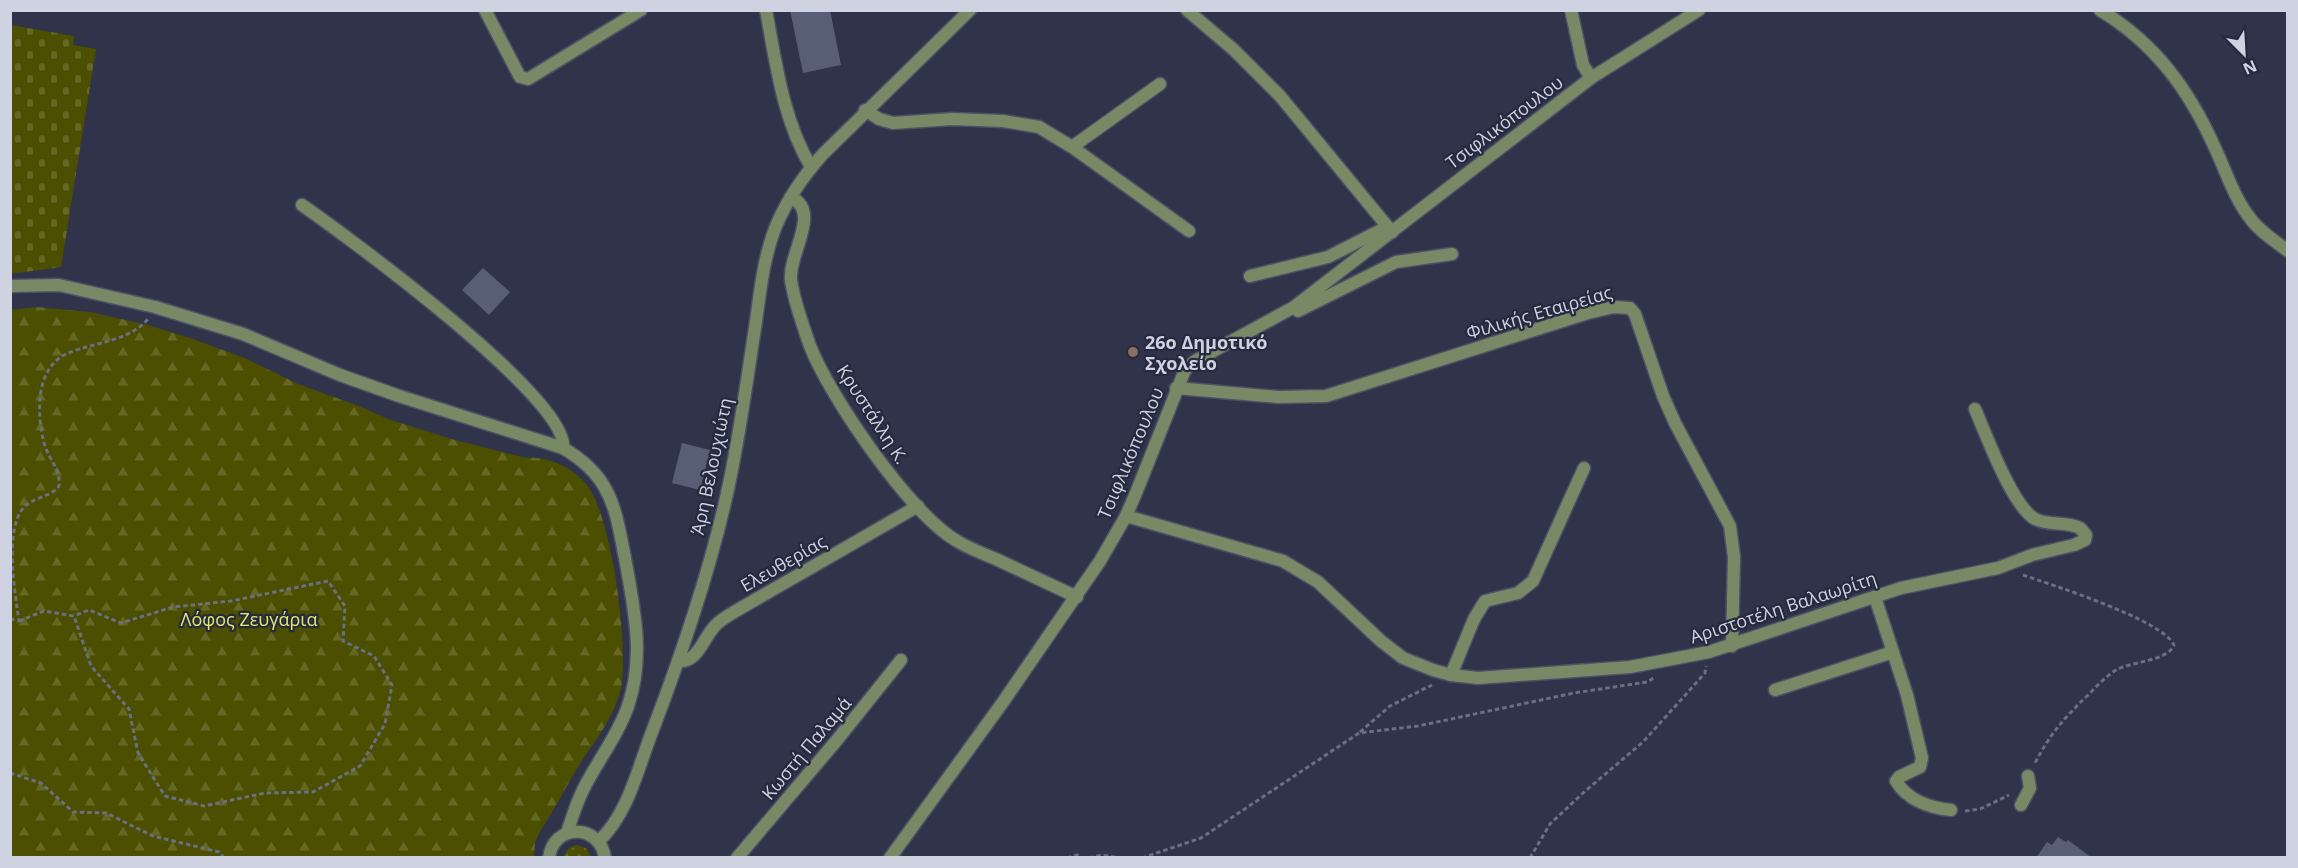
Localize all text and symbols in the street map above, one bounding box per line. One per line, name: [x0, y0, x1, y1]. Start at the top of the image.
north arrow: [2214, 24, 2274, 84]
text: N: [2240, 55, 2261, 80]
street label: Τσιφλικόπουλου: [1440, 70, 1568, 174]
street label: Φιλικής Εταιρείας: [1463, 280, 1615, 344]
place label: 26ο Δημοτικό Σχολείο: [1145, 330, 1267, 375]
marker: 26ο Δημοτικό Σχολείο: [1126, 345, 1140, 359]
street label: Κρυστάλλη Κ.: [832, 360, 914, 468]
street label: Τσιφλικόπουλου: [1091, 383, 1169, 523]
street label: Άρη Βελουχιώτη: [685, 396, 737, 536]
street label: Ελευθερίας: [736, 529, 830, 597]
street label: Αριστοτέλη Βαλαωρίτη: [1687, 565, 1879, 649]
park label: Λόφος Ζευγάρια: [181, 607, 317, 631]
street label: Κωστή Παλαμά: [756, 692, 856, 804]

